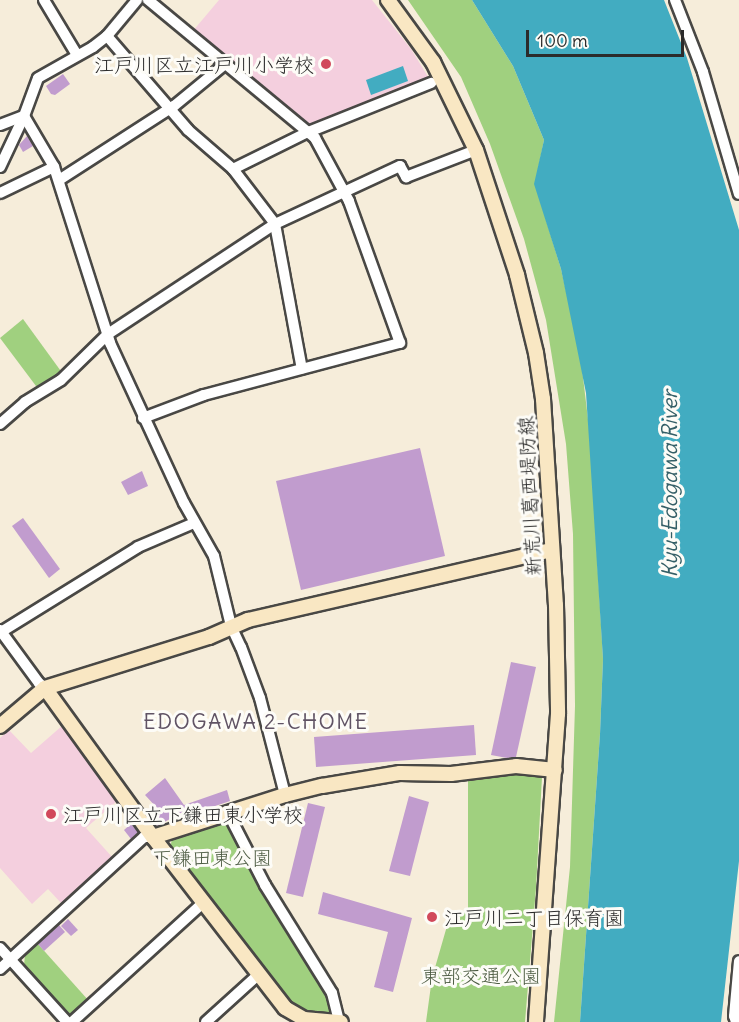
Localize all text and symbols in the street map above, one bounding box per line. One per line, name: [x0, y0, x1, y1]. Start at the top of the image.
scale bar: [529, 18, 686, 56]
text: 100 m: [537, 29, 588, 52]
place label: 江戸川区立江戸川小学校: [94, 52, 314, 76]
marker: 江戸川区立江戸川小学校: [319, 57, 333, 71]
water label: Kyu-Edogawa River: [657, 390, 683, 578]
street label: 新荒川葛西堤防線: [513, 415, 545, 577]
district label: EDOGAWA 2-CHOME: [143, 709, 369, 735]
place label: 江戸川区立下鎌田東小学校: [63, 802, 303, 826]
marker: 江戸川区立下鎌田東小学校: [44, 807, 58, 821]
park label: 下鎌田東公園: [152, 845, 272, 869]
place label: 江戸川二丁目保育園: [444, 905, 624, 929]
marker: 江戸川二丁目保育園: [425, 910, 439, 924]
park label: 東部交通公園: [421, 963, 541, 987]

